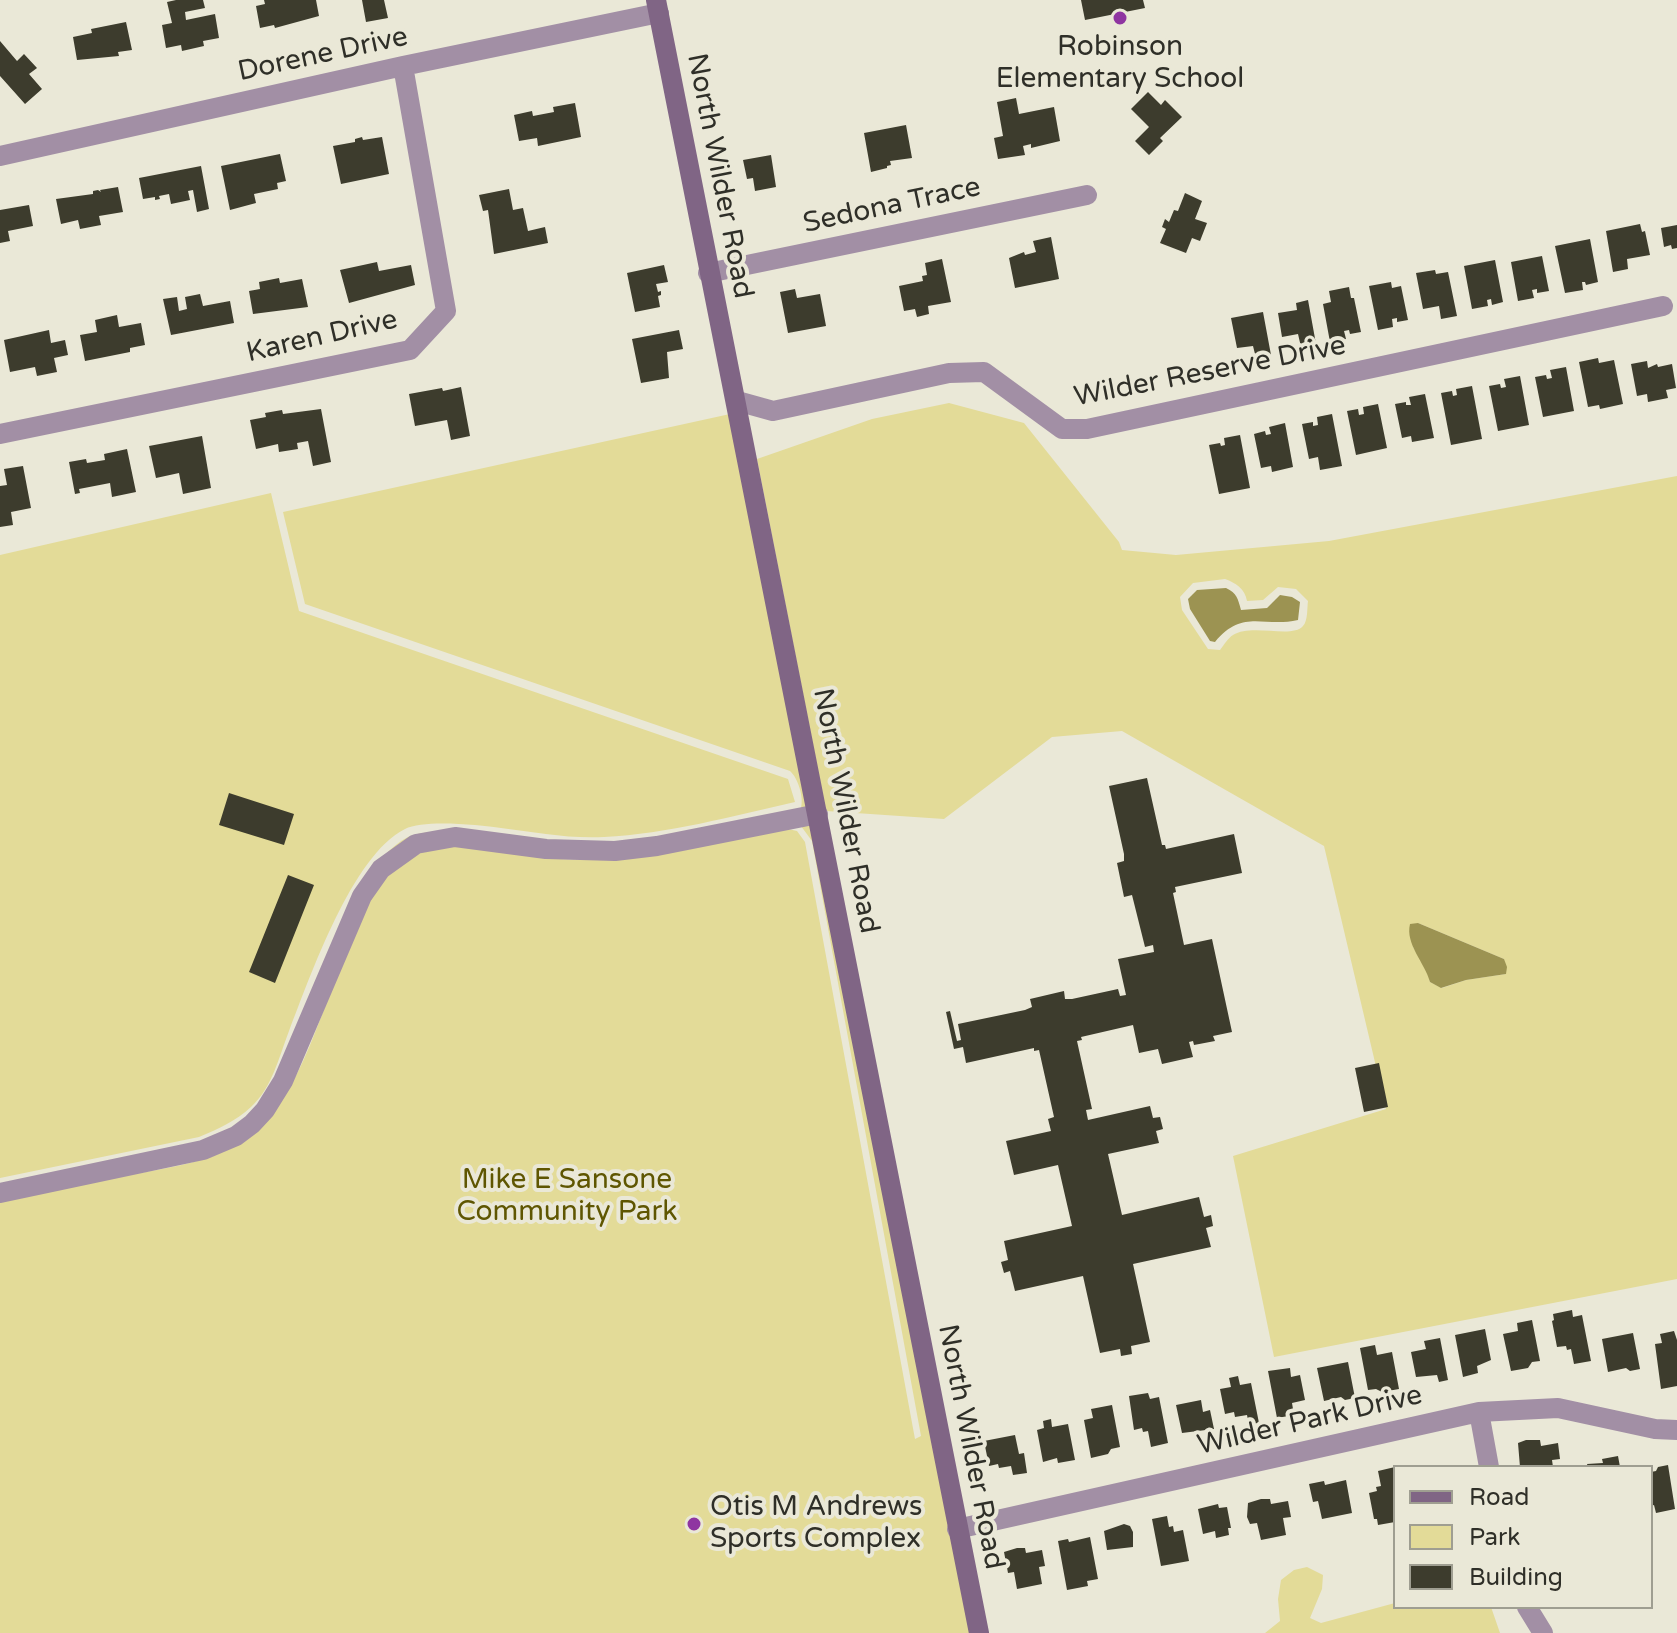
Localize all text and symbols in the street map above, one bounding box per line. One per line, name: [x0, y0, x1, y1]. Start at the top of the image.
marker: Robinson Elementary School: [1111, 9, 1129, 27]
street label: Dorene Drive: [235, 21, 411, 89]
place label: Robinson Elementary School: [996, 31, 1244, 97]
street label: North Wilder Road: [679, 51, 759, 301]
street label: Sedona Trace: [800, 171, 984, 241]
street label: Karen Drive: [243, 303, 401, 371]
street label: Wilder Reserve Drive: [1071, 329, 1349, 415]
street label: North Wilder Road: [805, 686, 885, 936]
park label: Mike E Sansone Community Park: [456, 1164, 678, 1230]
street label: North Wilder Road: [930, 1322, 1010, 1572]
street label: Wilder Park Drive: [1194, 1379, 1426, 1463]
legend: [1393, 1465, 1653, 1609]
text: Road: [1469, 1483, 1529, 1512]
place label: Otis M Andrews Sports Complex: [710, 1491, 923, 1557]
marker: Otis M Andrews Sports Complex: [685, 1515, 703, 1533]
text: Park: [1469, 1523, 1520, 1552]
text: Building: [1469, 1563, 1563, 1592]

